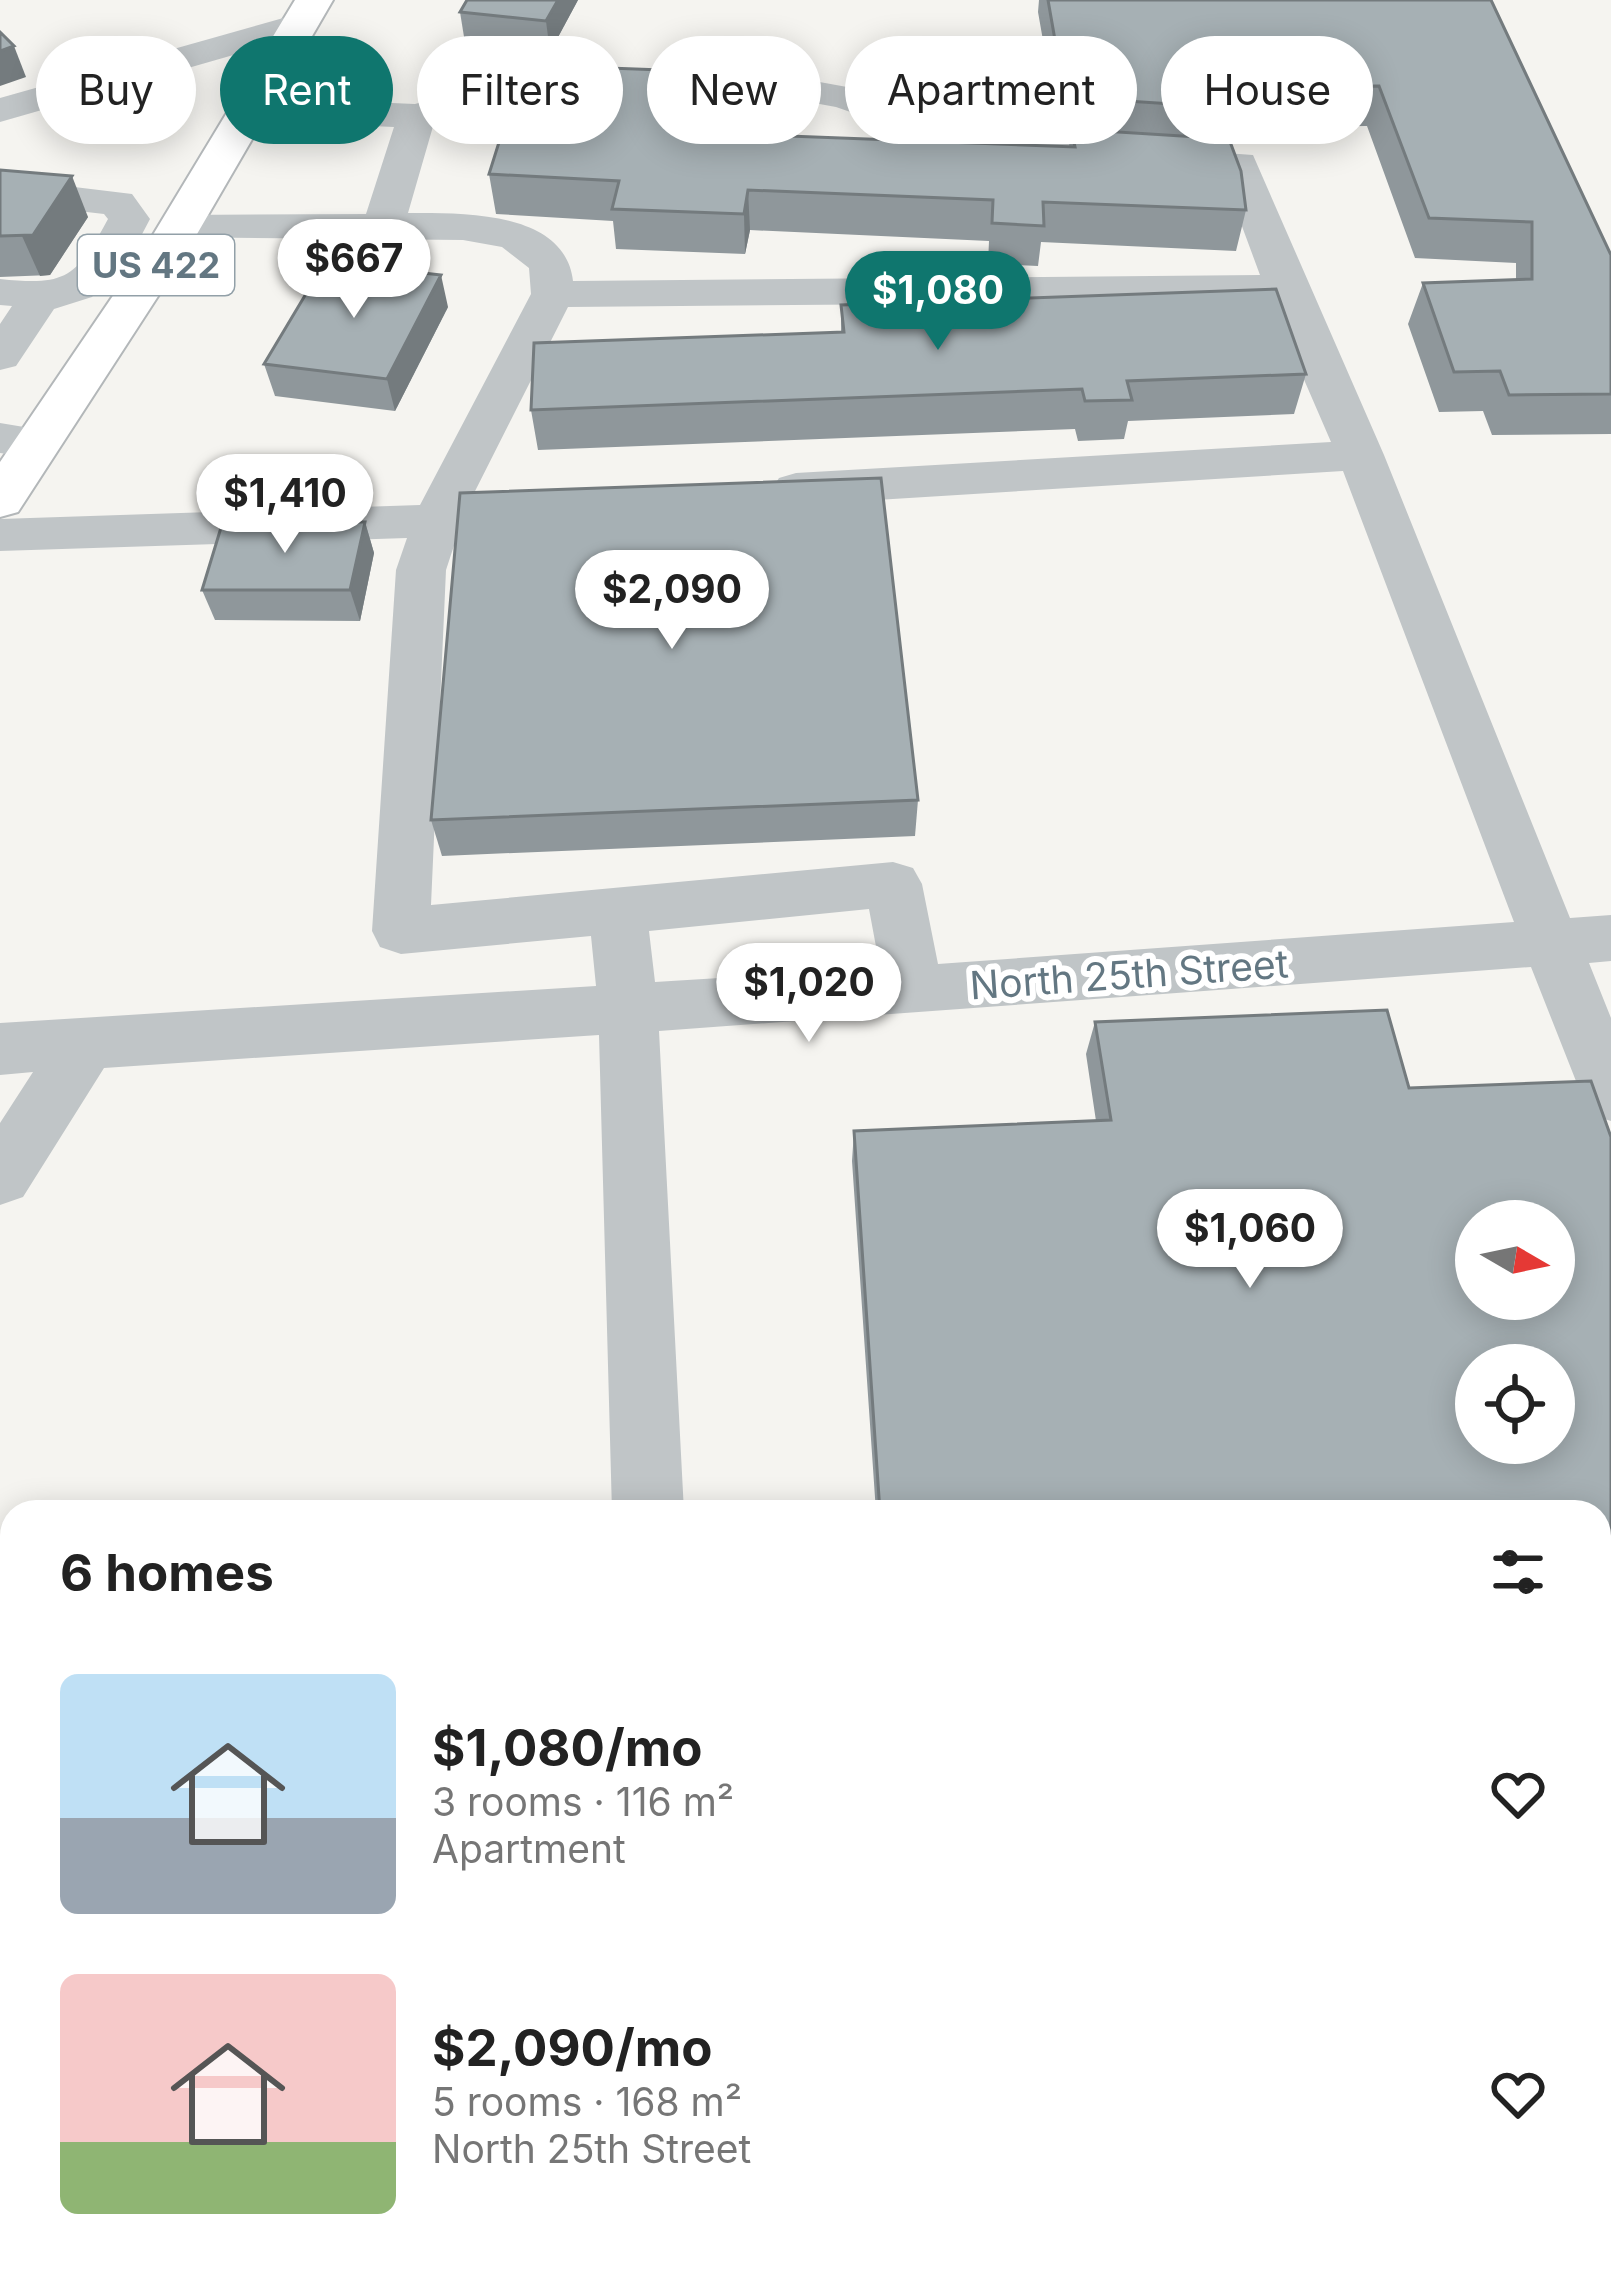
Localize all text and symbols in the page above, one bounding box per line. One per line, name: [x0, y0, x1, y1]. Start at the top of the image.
chip: Buy: [36, 36, 196, 144]
chip: Rent: [220, 36, 393, 144]
chip: Filters: [417, 36, 623, 144]
chip: New: [647, 36, 821, 144]
chip: Apartment: [845, 36, 1137, 144]
chip: House: [1161, 36, 1373, 144]
pin: $667: [283, 219, 425, 321]
text: $667: [305, 234, 403, 281]
road number: US 422: [78, 235, 234, 295]
pin: $1,080: [840, 251, 1036, 353]
text: $1,080: [872, 266, 1004, 313]
pin: $1,410: [187, 454, 383, 556]
text: $1,410: [223, 469, 347, 516]
pin: $2,090: [574, 550, 770, 652]
text: $2,090: [602, 565, 742, 612]
street label: North 25th Street: [968, 939, 1290, 1009]
pin: $1,020: [711, 943, 907, 1045]
text: $1,020: [743, 958, 875, 1005]
pin: $1,060: [1152, 1189, 1348, 1291]
north arrow: [1455, 1200, 1575, 1320]
map controls: [1455, 1200, 1575, 1464]
text: $1,060: [1184, 1204, 1316, 1251]
button: locate: [1455, 1344, 1575, 1464]
icon: filters: [1485, 1539, 1551, 1605]
text: 6 homes: [60, 1542, 274, 1603]
text: $1,080/mo: [432, 1717, 703, 1778]
icon: home: [156, 1722, 300, 1866]
icon: heart: [1485, 1761, 1551, 1827]
text: 3 rooms · 116 m²: [432, 1778, 734, 1825]
text: Apartment: [432, 1825, 626, 1872]
text: $2,090/mo: [432, 2017, 713, 2078]
icon: home: [156, 2022, 300, 2166]
icon: heart: [1485, 2061, 1551, 2127]
text: 5 rooms · 168 m²: [432, 2078, 742, 2125]
text: North 25th Street: [432, 2125, 751, 2172]

